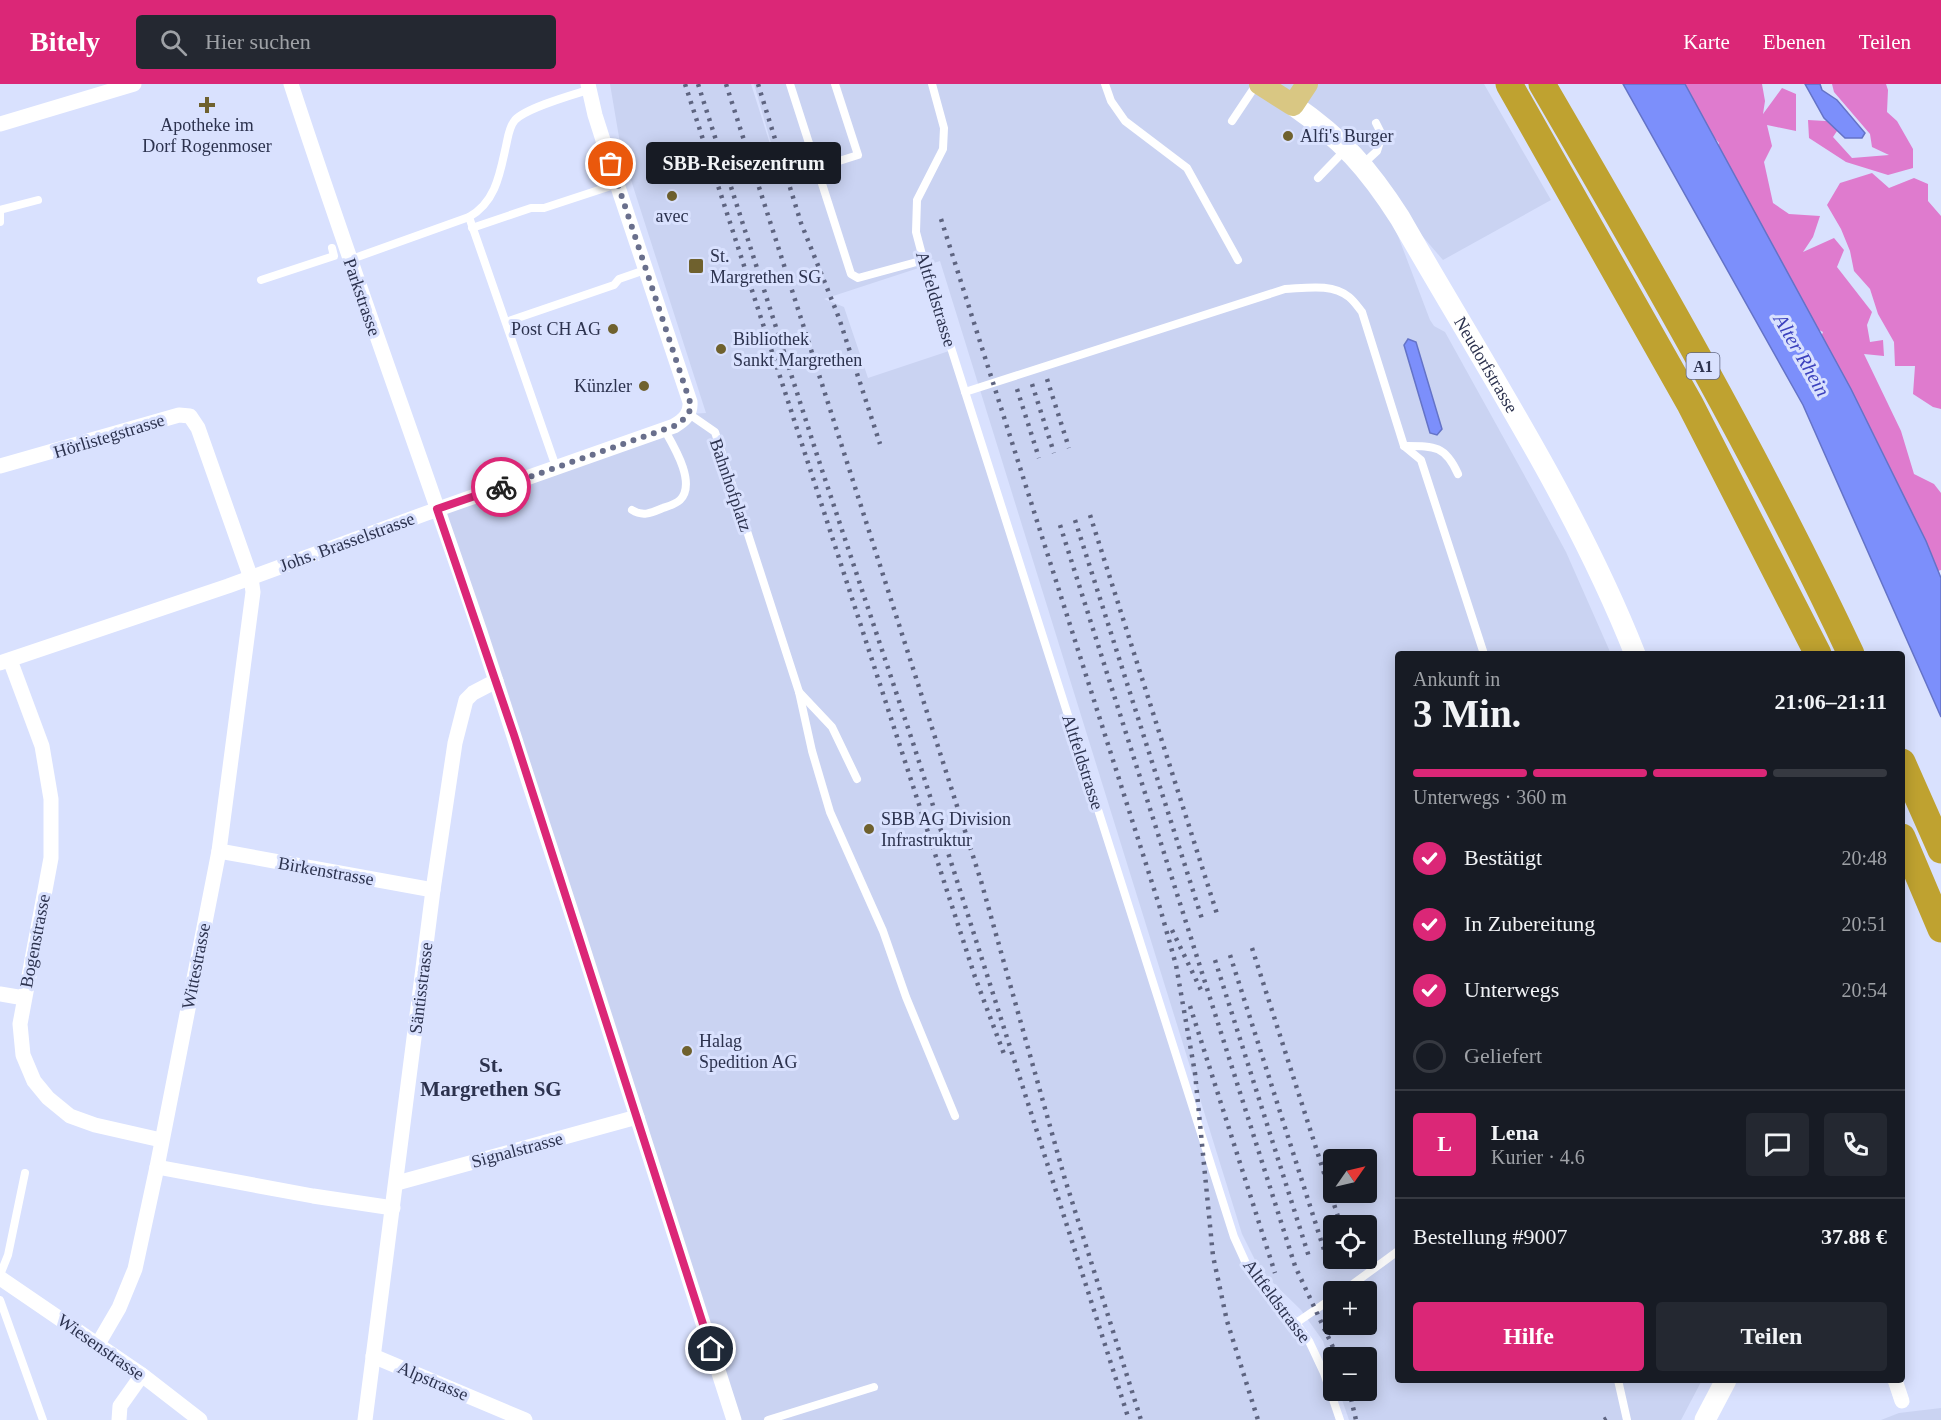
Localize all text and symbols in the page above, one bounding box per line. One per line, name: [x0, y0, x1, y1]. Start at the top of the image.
search box: [136, 15, 556, 69]
text: Bitely: [30, 26, 100, 57]
icon: search: [157, 26, 190, 59]
text: Hier suchen: [205, 29, 311, 54]
text: Karte: [1683, 30, 1730, 54]
text: Ebenen: [1763, 30, 1826, 54]
text: Teilen: [1859, 30, 1911, 54]
marker: Apotheke im Dorf Rogenmoser: [200, 98, 214, 112]
place label: Apotheke im Dorf Rogenmoser: [142, 115, 272, 156]
place label: Alfi's Burger: [1300, 126, 1393, 146]
marker: Alfi's Burger: [1281, 129, 1295, 143]
pin: [585, 138, 636, 189]
callout: SBB-Reisezentrum: [647, 143, 842, 185]
icon: bag: [594, 147, 627, 180]
text: SBB-Reisezentrum: [662, 152, 825, 174]
marker: avec: [665, 189, 679, 203]
place label: avec: [656, 206, 688, 226]
place label: St. Margrethen SG: [710, 246, 821, 287]
street label: Altfeldstrasse: [912, 249, 960, 349]
street label: Parkstrasse: [339, 255, 385, 339]
marker: St. Margrethen SG: [687, 257, 705, 275]
water label: Alter Rhein: [1769, 308, 1834, 400]
street label: Neudorfstrasse: [1450, 313, 1522, 416]
place label: Post CH AG: [511, 319, 601, 339]
marker: Post CH AG: [606, 322, 620, 336]
place label: Bibliothek Sankt Margrethen: [733, 329, 862, 370]
marker: Bibliothek Sankt Margrethen: [714, 342, 728, 356]
road number: A1: [1686, 353, 1720, 379]
place label: Künzler: [574, 376, 632, 396]
marker: Künzler: [637, 379, 651, 393]
street label: Hörlistegstrasse: [51, 410, 167, 462]
street label: Bahnhofplatz: [706, 436, 756, 534]
courier: [471, 457, 531, 517]
icon: bike: [485, 471, 518, 504]
street label: Johs. Brasselstrasse: [277, 508, 417, 576]
text: Ankunft in: [1413, 668, 1500, 690]
text: 21:06–21:11: [1775, 689, 1887, 714]
text: 3 Min.: [1413, 692, 1521, 735]
street label: Altfeldstrasse: [1058, 712, 1108, 812]
text: Unterwegs · 360 m: [1413, 786, 1567, 808]
place label: SBB AG Division Infrastruktur: [881, 809, 1011, 850]
marker: SBB AG Division Infrastruktur: [862, 822, 876, 836]
icon: check: [1413, 842, 1446, 875]
text: Bestätigt: [1464, 845, 1542, 870]
text: 20:48: [1841, 847, 1887, 869]
street label: Birkenstrasse: [277, 853, 375, 889]
street label: Bogenstrasse: [16, 892, 54, 990]
icon: check: [1413, 908, 1446, 941]
text: In Zubereitung: [1464, 911, 1595, 936]
text: 20:51: [1841, 913, 1887, 935]
street label: Wittestrasse: [178, 921, 214, 1011]
street label: Säntisstrasse: [405, 941, 437, 1035]
icon: check: [1413, 974, 1446, 1007]
text: Unterwegs: [1464, 977, 1559, 1002]
text: 20:54: [1841, 979, 1887, 1001]
place label: Halag Spedition AG: [699, 1031, 798, 1072]
text: Geliefert: [1464, 1043, 1542, 1068]
marker: Halag Spedition AG: [680, 1044, 694, 1058]
district label: St. Margrethen SG: [420, 1053, 562, 1101]
button: chat: [1746, 1113, 1809, 1176]
button: phone: [1824, 1113, 1887, 1176]
text: Lena: [1491, 1120, 1539, 1145]
street label: Signalstrasse: [469, 1128, 565, 1172]
text: L: [1437, 1131, 1452, 1156]
text: Kurier · 4.6: [1491, 1146, 1585, 1168]
north arrow: [1323, 1149, 1377, 1203]
map controls: [1323, 1149, 1377, 1401]
button: locate: [1323, 1215, 1377, 1269]
text: Bestellung #9007: [1413, 1224, 1568, 1249]
text: 37.88 €: [1821, 1224, 1887, 1249]
street label: Altfeldstrasse: [1239, 1255, 1315, 1347]
button: +: [1323, 1281, 1377, 1335]
button: Hilfe: [1413, 1302, 1644, 1371]
button: Teilen: [1656, 1302, 1887, 1371]
street label: Wiesenstrasse: [54, 1310, 148, 1384]
pin: [685, 1323, 736, 1374]
icon: home: [694, 1332, 727, 1365]
button: −: [1323, 1347, 1377, 1401]
street label: Alpstrasse: [395, 1357, 471, 1405]

